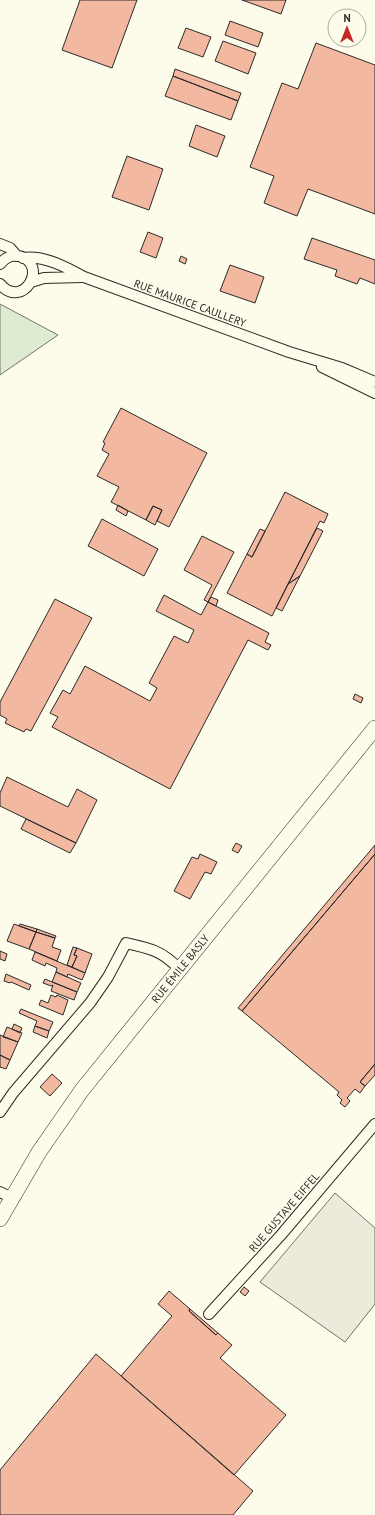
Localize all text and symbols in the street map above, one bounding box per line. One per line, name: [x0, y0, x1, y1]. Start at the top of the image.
north arrow: [327, 8, 367, 48]
text: N: [343, 11, 351, 25]
street label: RUE MAURICE CAULLERY: [132, 276, 249, 330]
street label: RUE ÉMILE BASLY: [148, 931, 213, 1006]
street label: RUE GUSTAVE EIFFEL: [246, 1169, 323, 1255]

